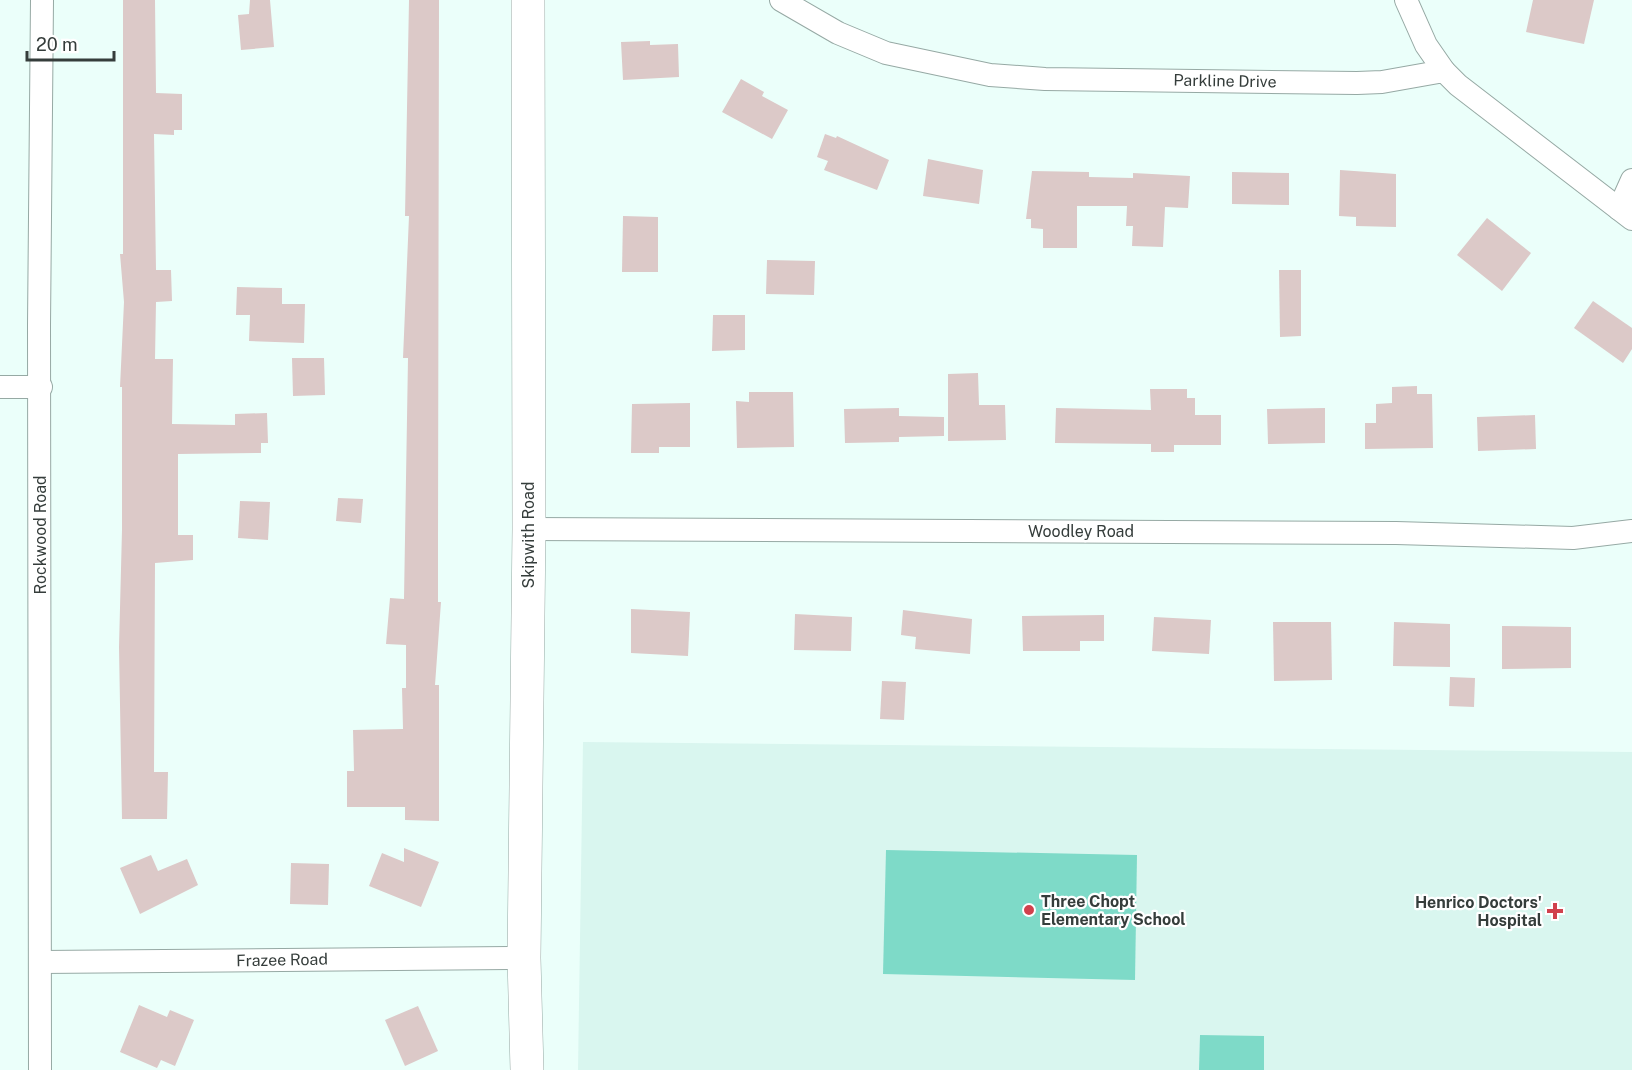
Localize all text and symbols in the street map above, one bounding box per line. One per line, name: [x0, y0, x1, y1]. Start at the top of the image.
scale bar: [27, 24, 114, 62]
text: 20 m: [36, 34, 78, 55]
street label: Parkline Drive: [1173, 71, 1277, 91]
street label: Rockwood Road: [31, 475, 50, 595]
street label: Skipwith Road: [519, 482, 538, 588]
street label: Woodley Road: [1028, 522, 1134, 541]
place label: Three Chopt Elementary School: [1041, 892, 1186, 929]
place label: Henrico Doctors' Hospital: [1415, 893, 1542, 930]
marker: Henrico Doctors' Hospital: [1546, 902, 1564, 920]
marker: Three Chopt Elementary School: [1022, 903, 1036, 917]
street label: Frazee Road: [236, 950, 328, 970]

